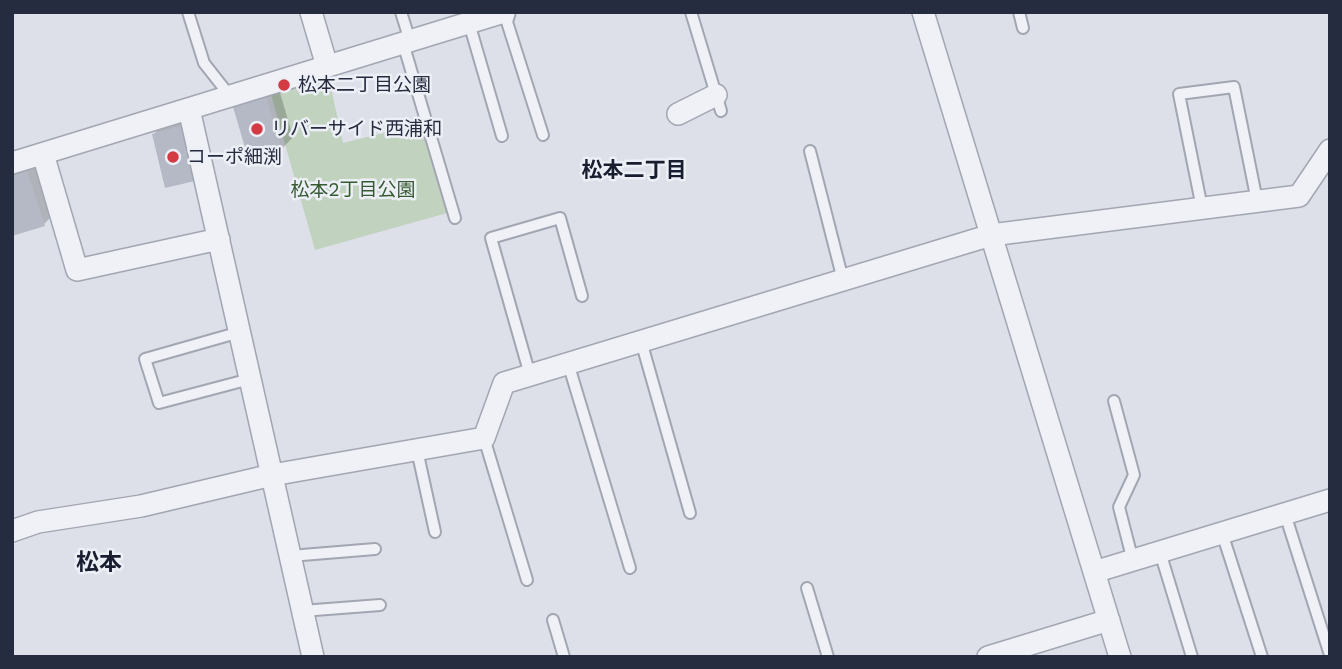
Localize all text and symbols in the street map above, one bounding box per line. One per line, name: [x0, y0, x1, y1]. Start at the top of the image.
place label: 松本二丁目公園: [298, 74, 431, 96]
marker: 松本二丁目公園: [276, 77, 292, 93]
place label: リバーサイド西浦和: [271, 118, 442, 140]
marker: リバーサイド西浦和: [249, 121, 265, 137]
place label: コーポ細渕: [187, 146, 282, 168]
marker: コーポ細渕: [165, 149, 181, 165]
district label: 松本二丁目: [582, 158, 686, 184]
park label: 松本2丁目公園: [290, 179, 416, 201]
district label: 松本: [76, 549, 122, 577]

